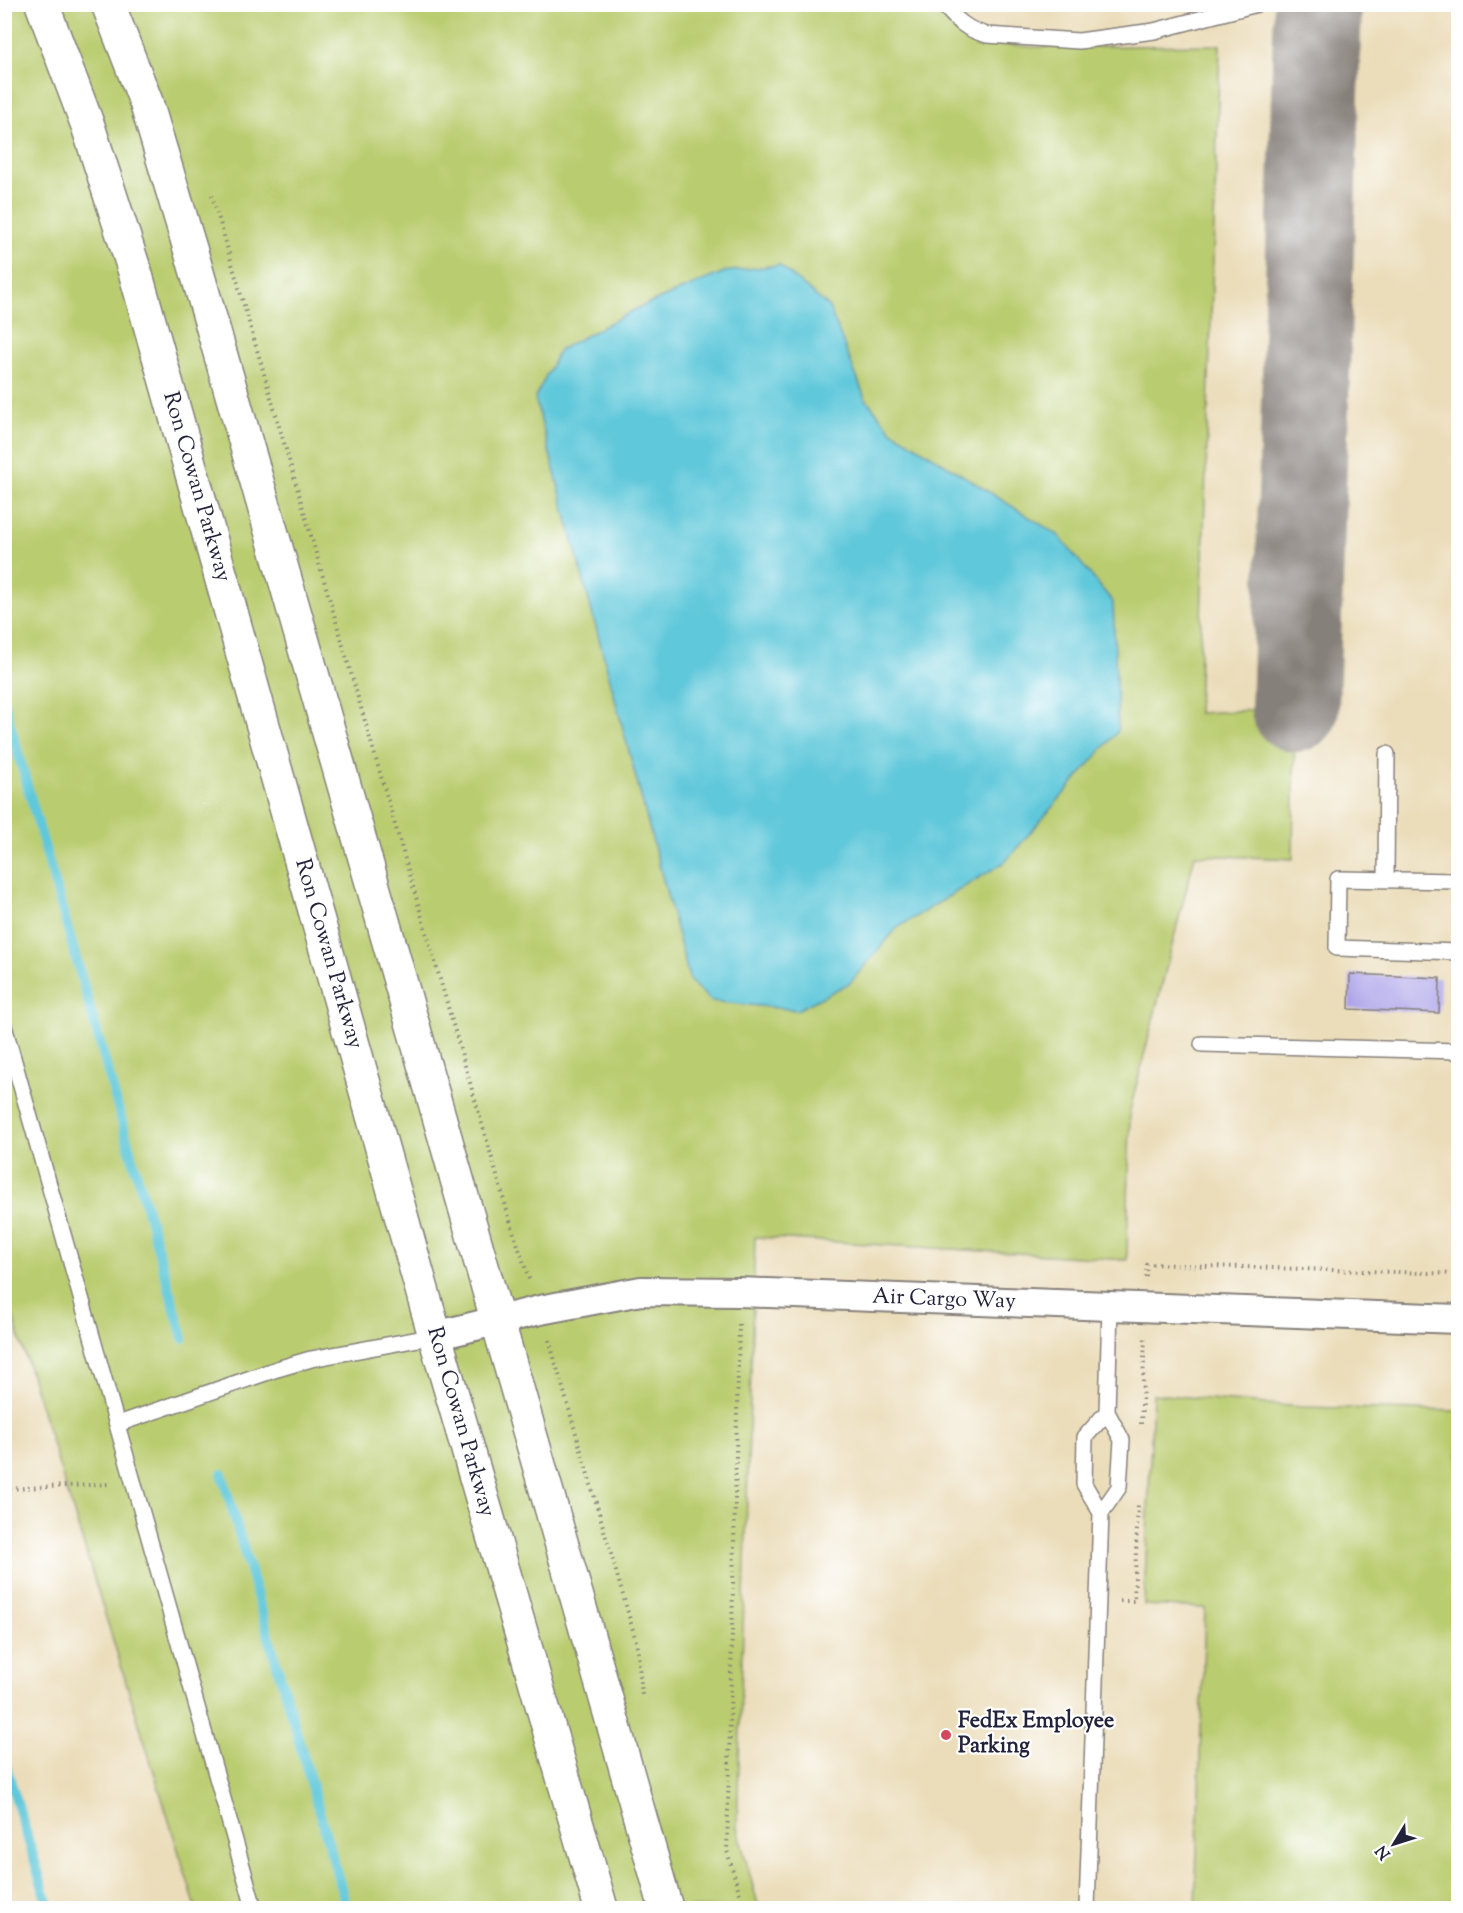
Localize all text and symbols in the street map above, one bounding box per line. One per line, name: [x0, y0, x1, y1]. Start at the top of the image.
street label: Ron Cowan Parkway: [154, 388, 238, 586]
street label: Ron Cowan Parkway: [286, 855, 370, 1053]
street label: Air Cargo Way: [872, 1282, 1016, 1318]
street label: Ron Cowan Parkway: [418, 1323, 502, 1521]
place label: FedEx Employee Parking: [958, 1706, 1114, 1763]
marker: FedEx Employee Parking: [939, 1728, 953, 1742]
north arrow: [1364, 1814, 1424, 1874]
text: N: [1371, 1839, 1397, 1864]

